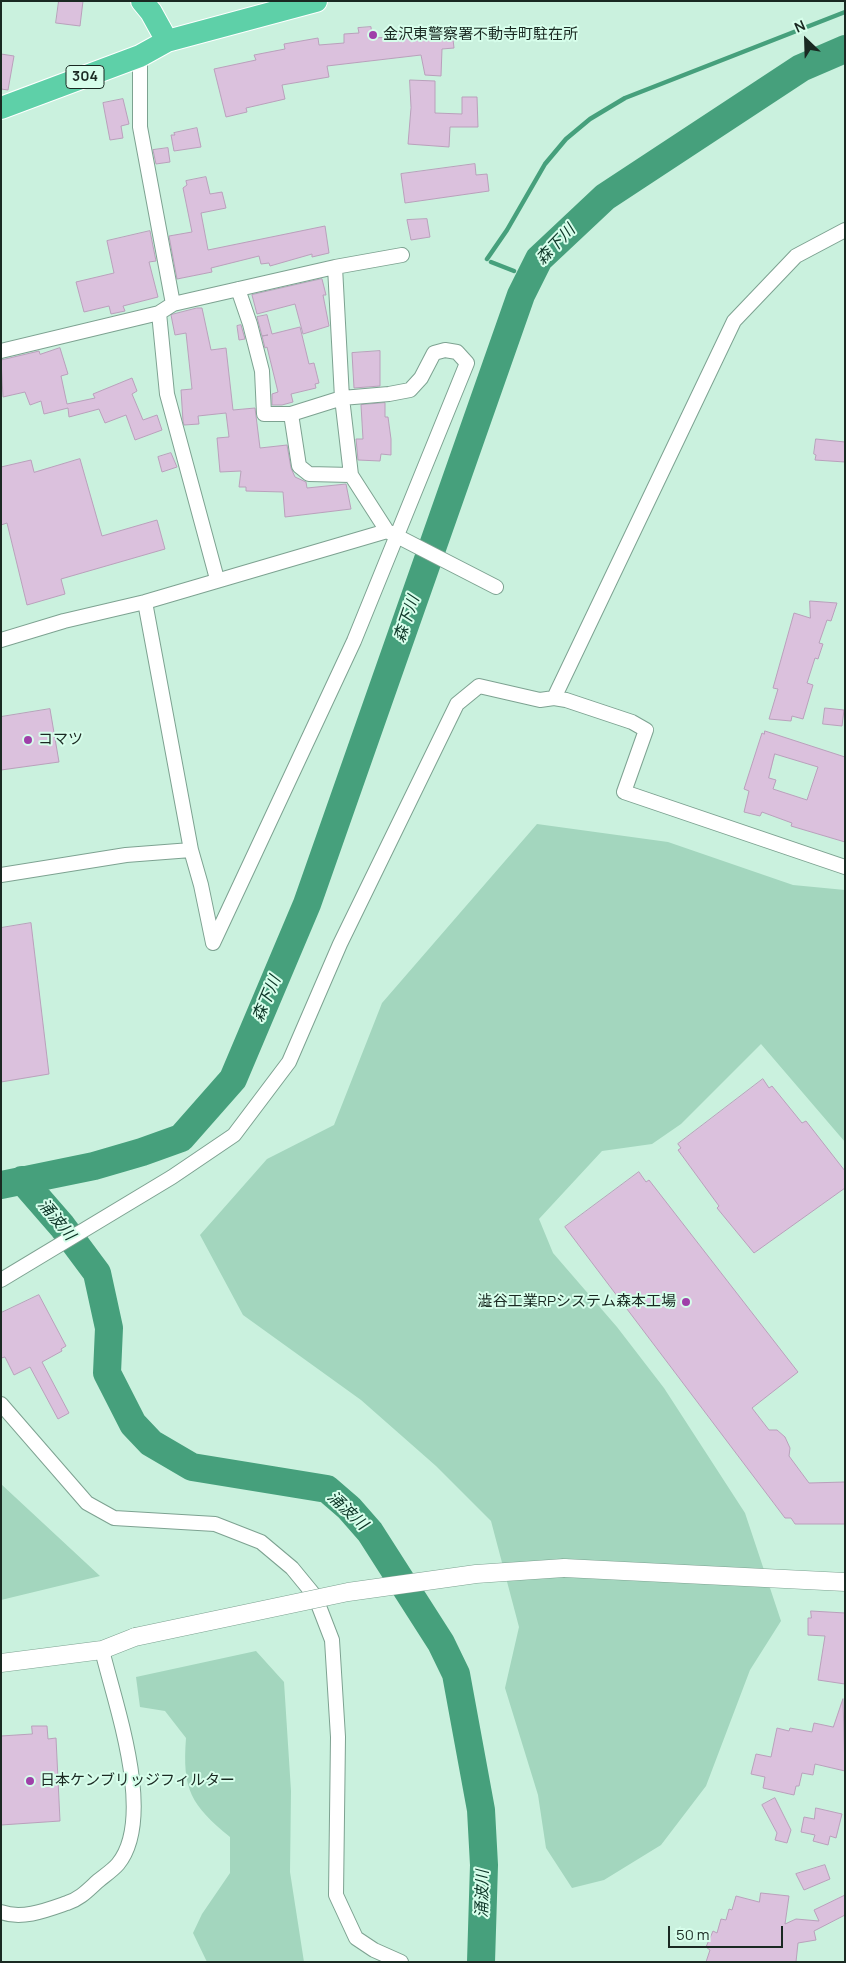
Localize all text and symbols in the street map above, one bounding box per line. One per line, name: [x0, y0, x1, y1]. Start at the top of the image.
north arrow: [781, 15, 831, 65]
text: N: [791, 15, 808, 37]
place label: 金沢東警察署不動寺町駐在所: [383, 26, 578, 44]
marker: 金沢東警察署不動寺町駐在所: [367, 29, 379, 41]
road number: 304: [66, 66, 104, 88]
water label: 森下川: [532, 221, 580, 269]
water label: 森下川: [390, 593, 424, 645]
place label: コマツ: [38, 731, 83, 749]
marker: コマツ: [22, 734, 34, 746]
water label: 森下川: [249, 973, 285, 1025]
water label: 涌波川: [33, 1195, 79, 1245]
place label: 澁谷工業RPシステム森本工場: [477, 1293, 676, 1311]
marker: 澁谷工業RPシステム森本工場: [680, 1296, 692, 1308]
water label: 涌波川: [323, 1488, 371, 1534]
place label: 日本ケンブリッジフィルター: [40, 1772, 235, 1790]
marker: 日本ケンブリッジフィルター: [24, 1775, 36, 1787]
water label: 涌波川: [473, 1870, 493, 1918]
scale bar: [671, 1916, 786, 1948]
text: 50 m: [676, 1924, 710, 1945]

